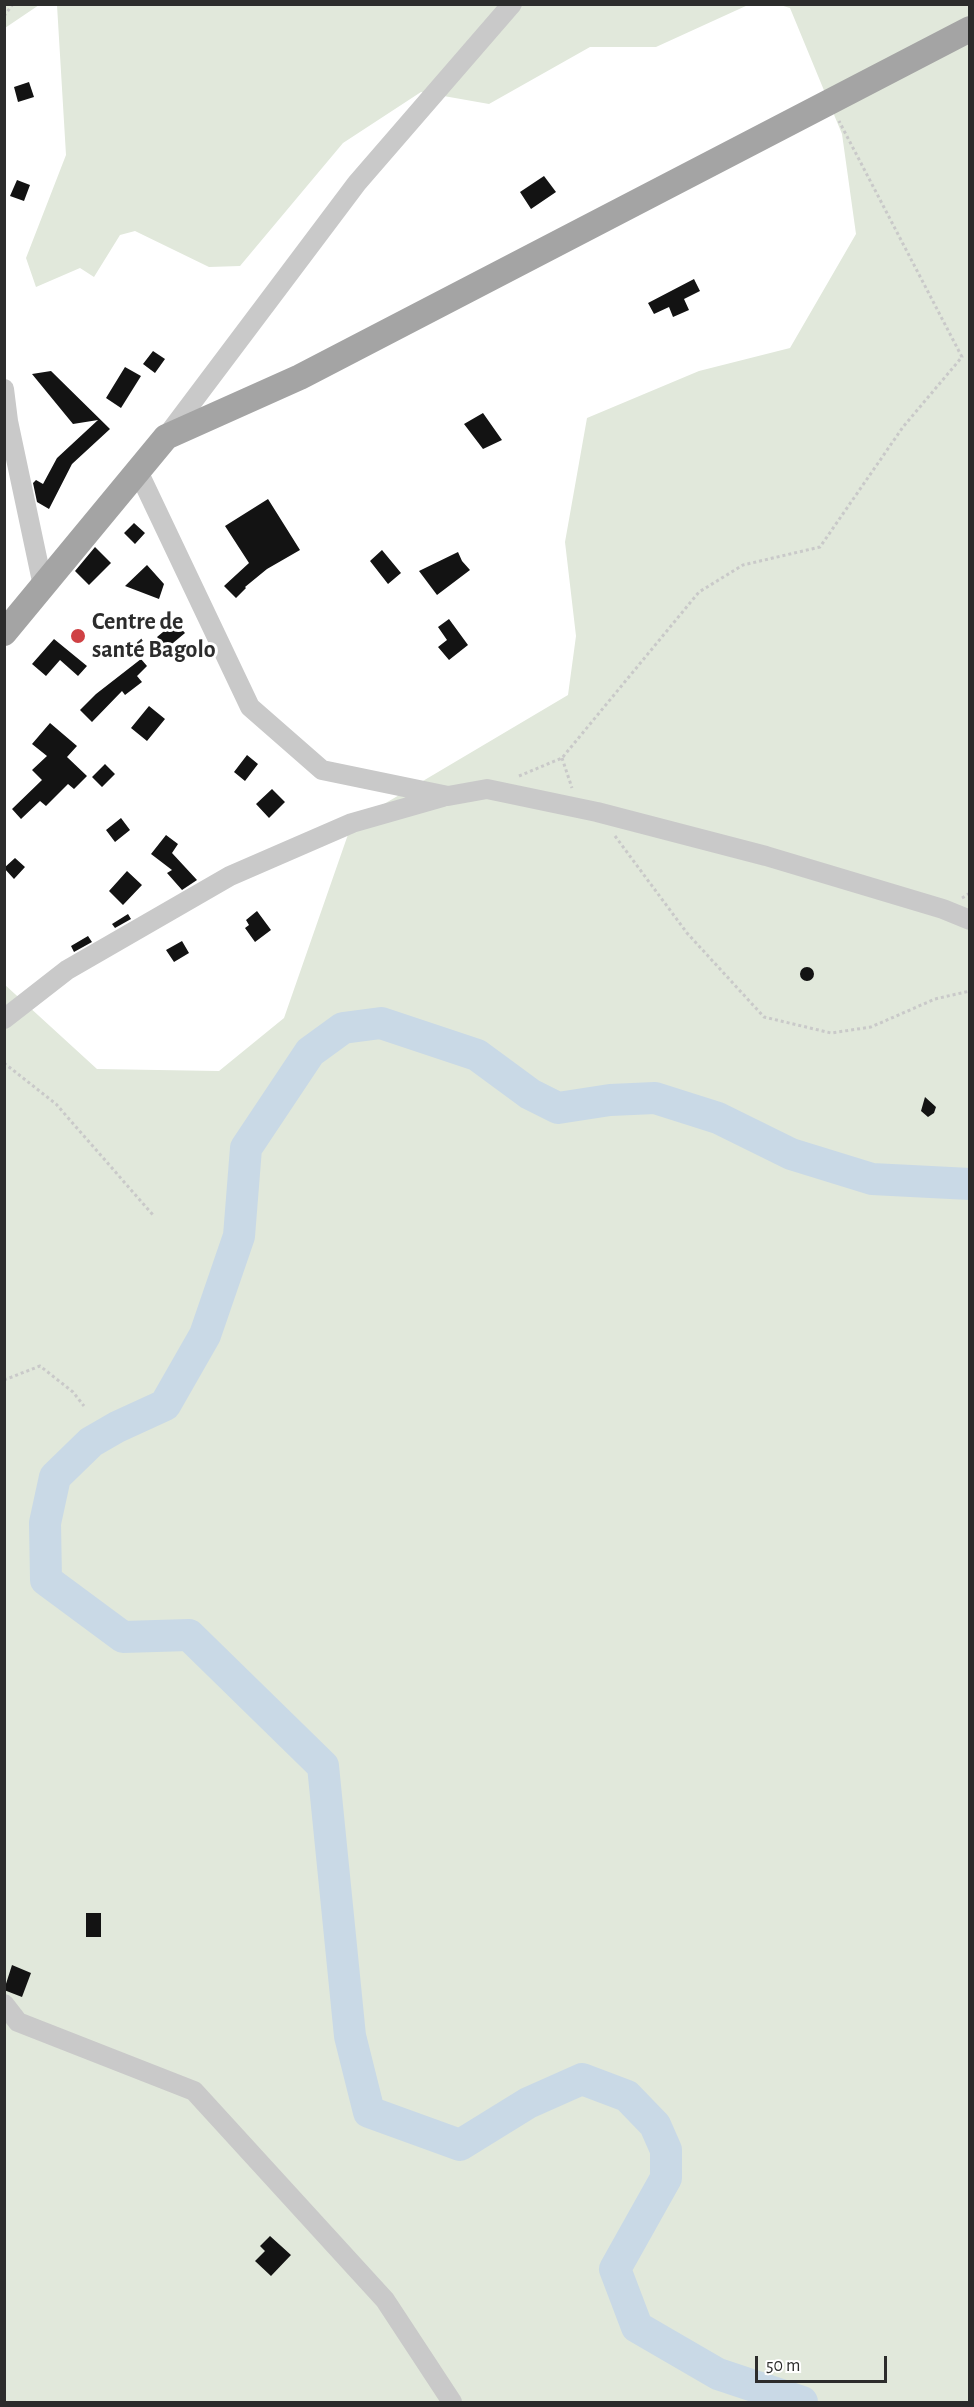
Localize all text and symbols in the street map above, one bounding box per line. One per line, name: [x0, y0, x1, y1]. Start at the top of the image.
place label: Centre de santé Bagolo: [92, 608, 216, 664]
marker: Centre de santé Bagolo: [69, 627, 87, 645]
scale bar: [758, 2344, 890, 2382]
text: 50 m: [766, 2357, 800, 2375]

